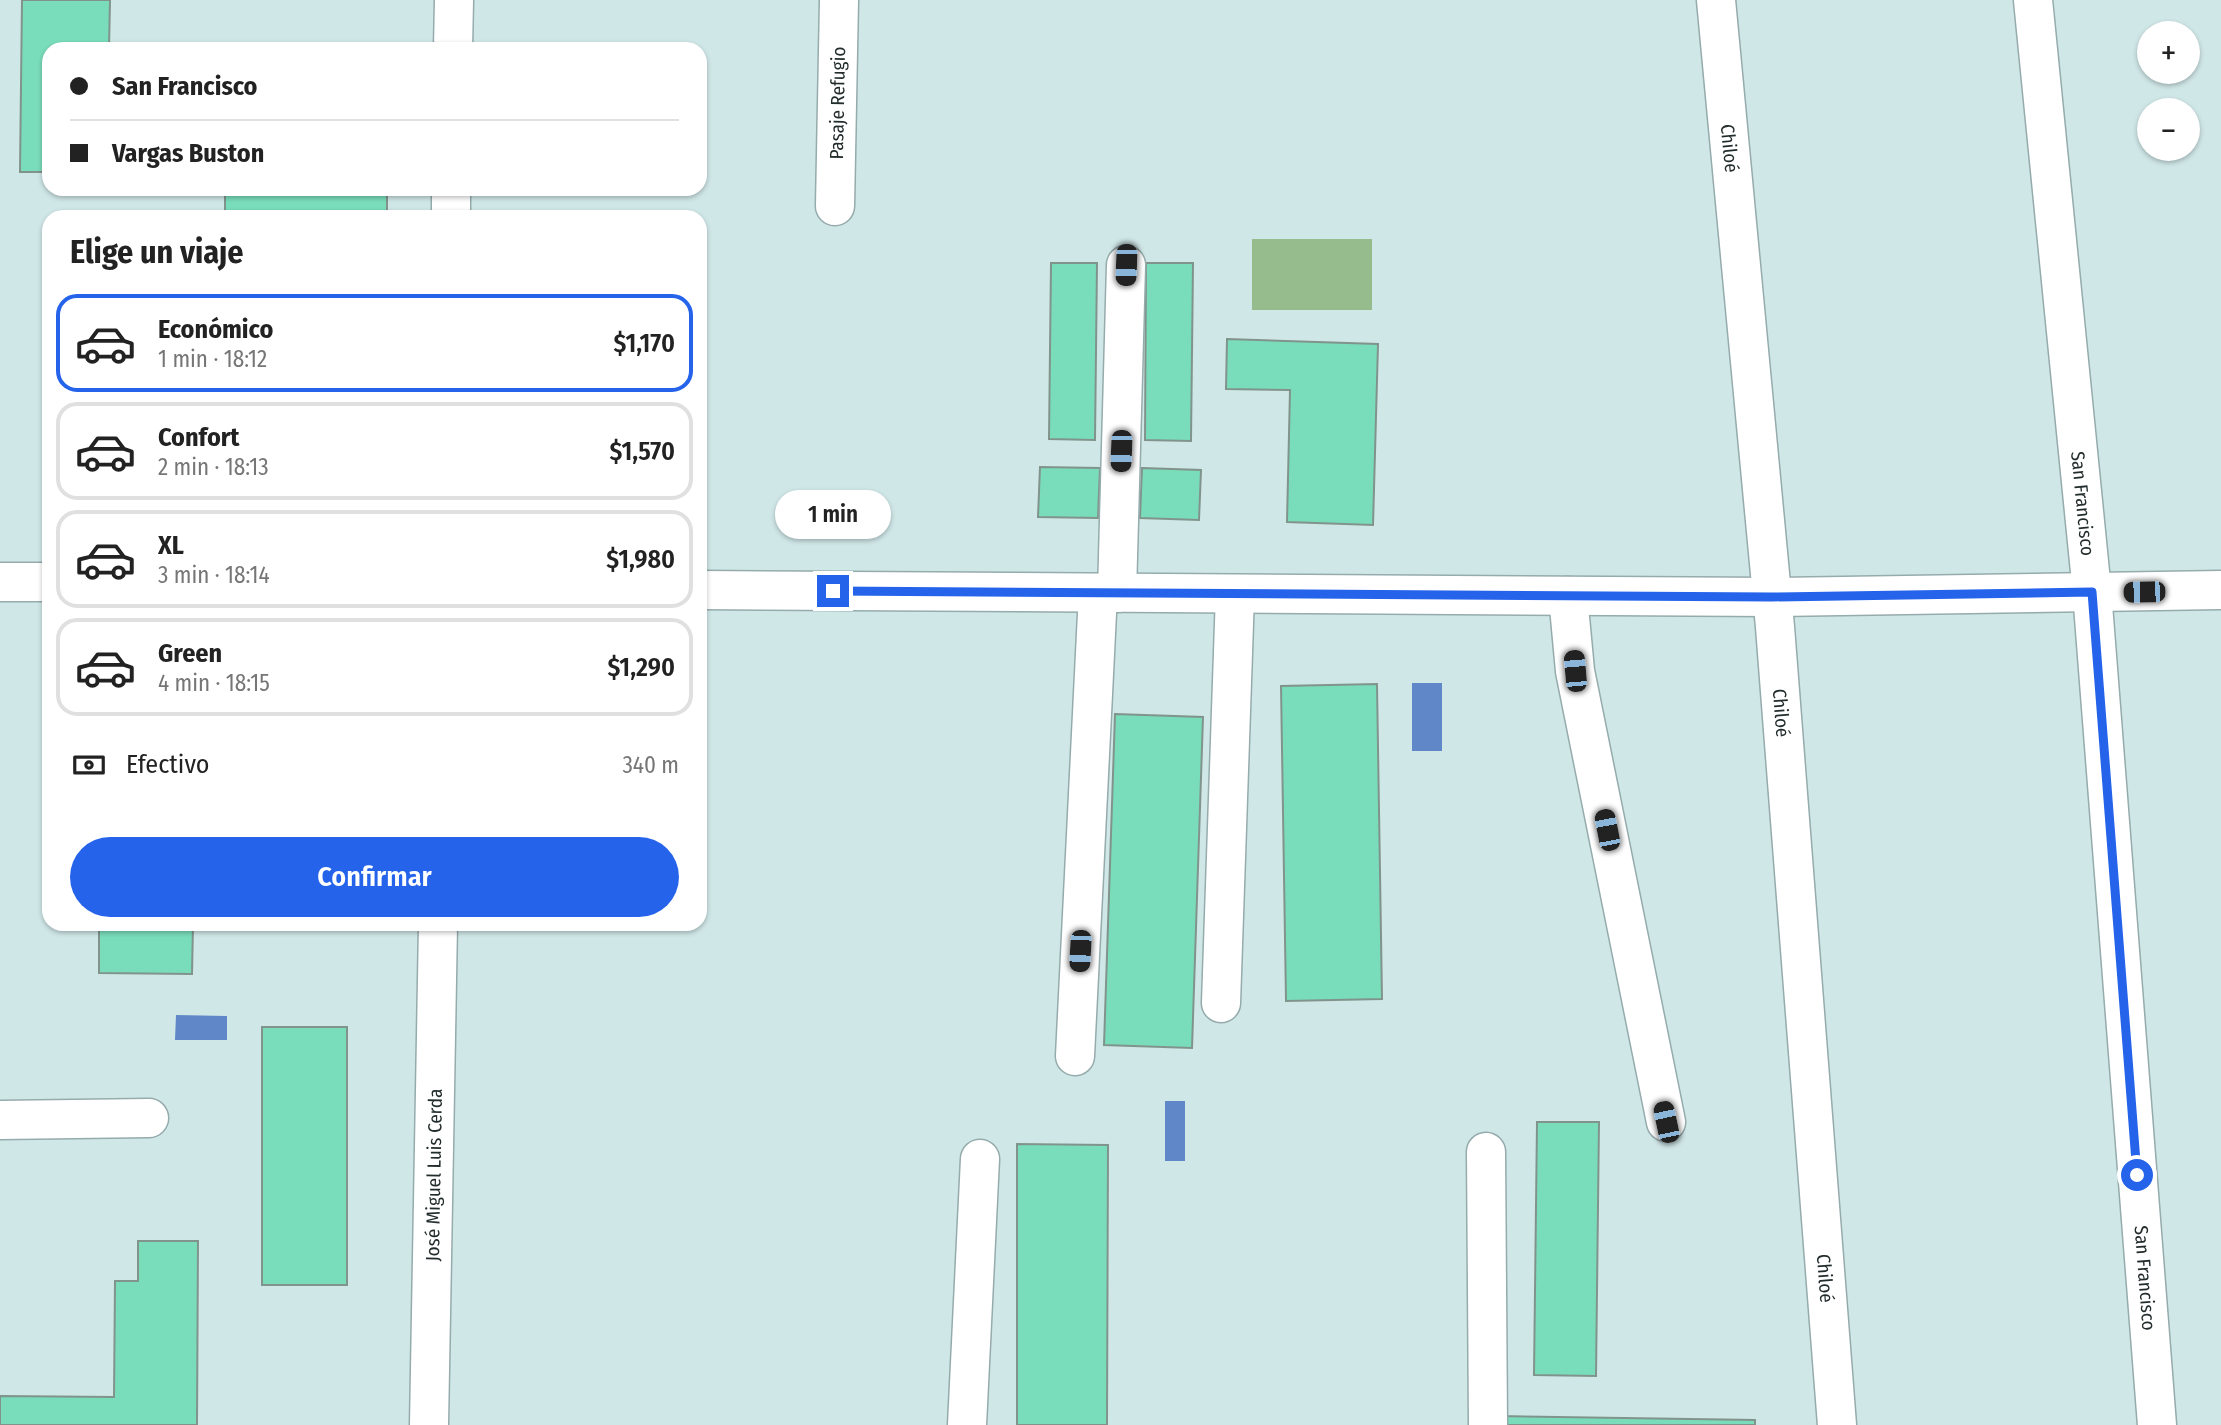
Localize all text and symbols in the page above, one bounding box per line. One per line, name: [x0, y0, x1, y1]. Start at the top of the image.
map controls: [2137, 21, 2200, 161]
button: +: [2137, 21, 2200, 84]
street label: Pasaje Refugio: [825, 46, 850, 160]
text: San Francisco: [112, 71, 257, 102]
button: −: [2137, 98, 2200, 161]
street label: Chiloé: [1716, 123, 1743, 174]
text: Vargas Buston: [112, 138, 264, 169]
text: Elige un viaje: [70, 233, 243, 271]
car: [1115, 244, 1138, 286]
icon: car: [74, 312, 137, 375]
text: Económico: [158, 314, 273, 345]
text: $1,170: [613, 328, 675, 359]
text: 1 min · 18:12: [158, 345, 267, 373]
icon: car: [74, 420, 137, 483]
text: Confort: [158, 422, 239, 453]
car: [1110, 430, 1133, 472]
text: $1,570: [609, 436, 675, 467]
street label: San Francisco: [2066, 450, 2099, 557]
text: 2 min · 18:13: [158, 453, 269, 481]
callout: 1 min: [775, 490, 891, 538]
text: 1 min: [808, 500, 858, 528]
icon: car: [74, 528, 137, 591]
text: XL: [158, 530, 184, 561]
text: $1,980: [606, 544, 675, 575]
text: 3 min · 18:14: [158, 561, 270, 589]
route end: [817, 575, 849, 607]
car: [2123, 581, 2166, 603]
icon: car: [74, 636, 137, 699]
text: Green: [158, 638, 222, 669]
car: [1563, 649, 1588, 693]
text: $1,290: [607, 652, 675, 683]
text: 4 min · 18:15: [158, 669, 270, 697]
street label: Chiloé: [1768, 688, 1795, 738]
icon: cash: [70, 746, 108, 784]
text: Efectivo: [126, 749, 210, 780]
text: 340 m: [623, 751, 679, 779]
car: [1593, 807, 1622, 853]
button: Confirmar: [70, 837, 679, 917]
car: [1069, 929, 1092, 973]
street label: José Miguel Luis Cerda: [421, 1088, 447, 1262]
car: [1652, 1099, 1681, 1145]
route start: [2121, 1159, 2153, 1191]
street label: San Francisco: [2129, 1225, 2161, 1331]
street label: Chiloé: [1812, 1253, 1838, 1303]

